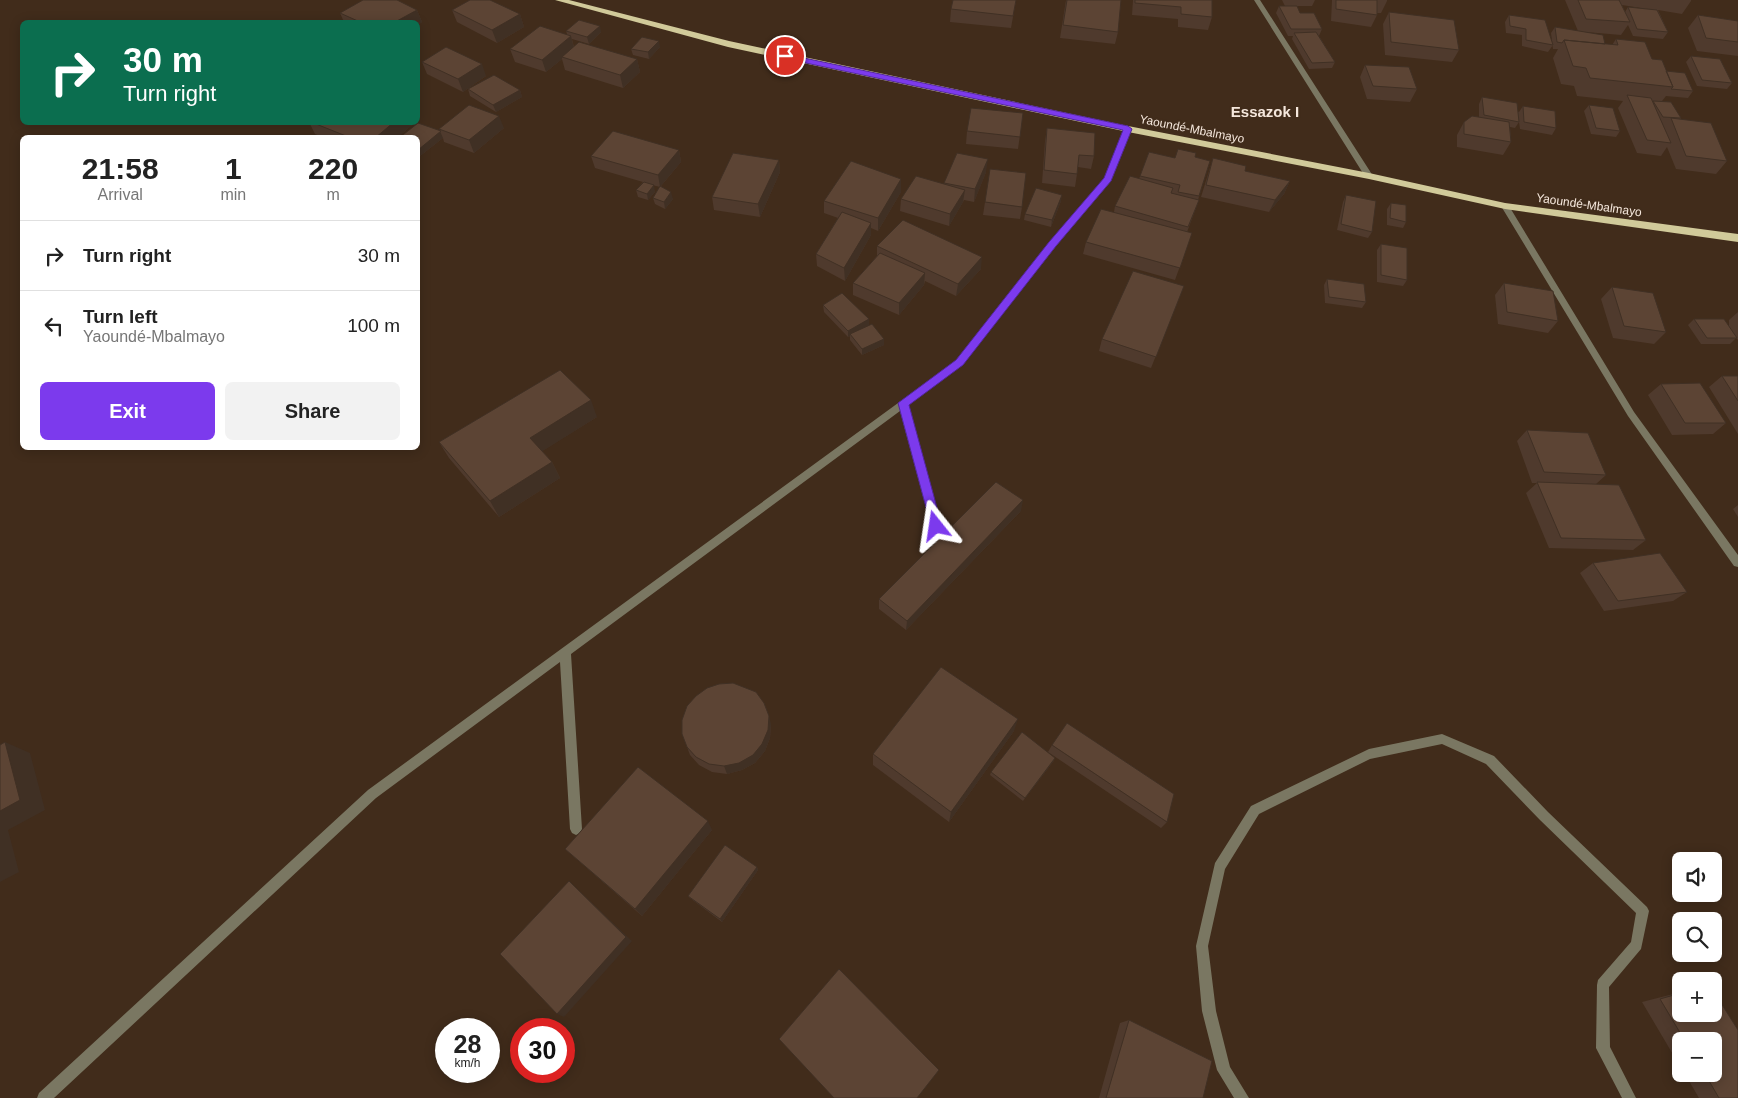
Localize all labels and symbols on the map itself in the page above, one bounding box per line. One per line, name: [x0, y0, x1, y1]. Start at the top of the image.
pin: [764, 35, 806, 77]
district label: Essazok I: [1231, 103, 1299, 120]
street label: Yaoundé-Mbalmayo: [1138, 112, 1246, 146]
street label: Yaoundé-Mbalmayo: [1535, 191, 1643, 219]
position arrow: [909, 499, 961, 551]
speed limit sign: 30: [510, 1018, 575, 1083]

